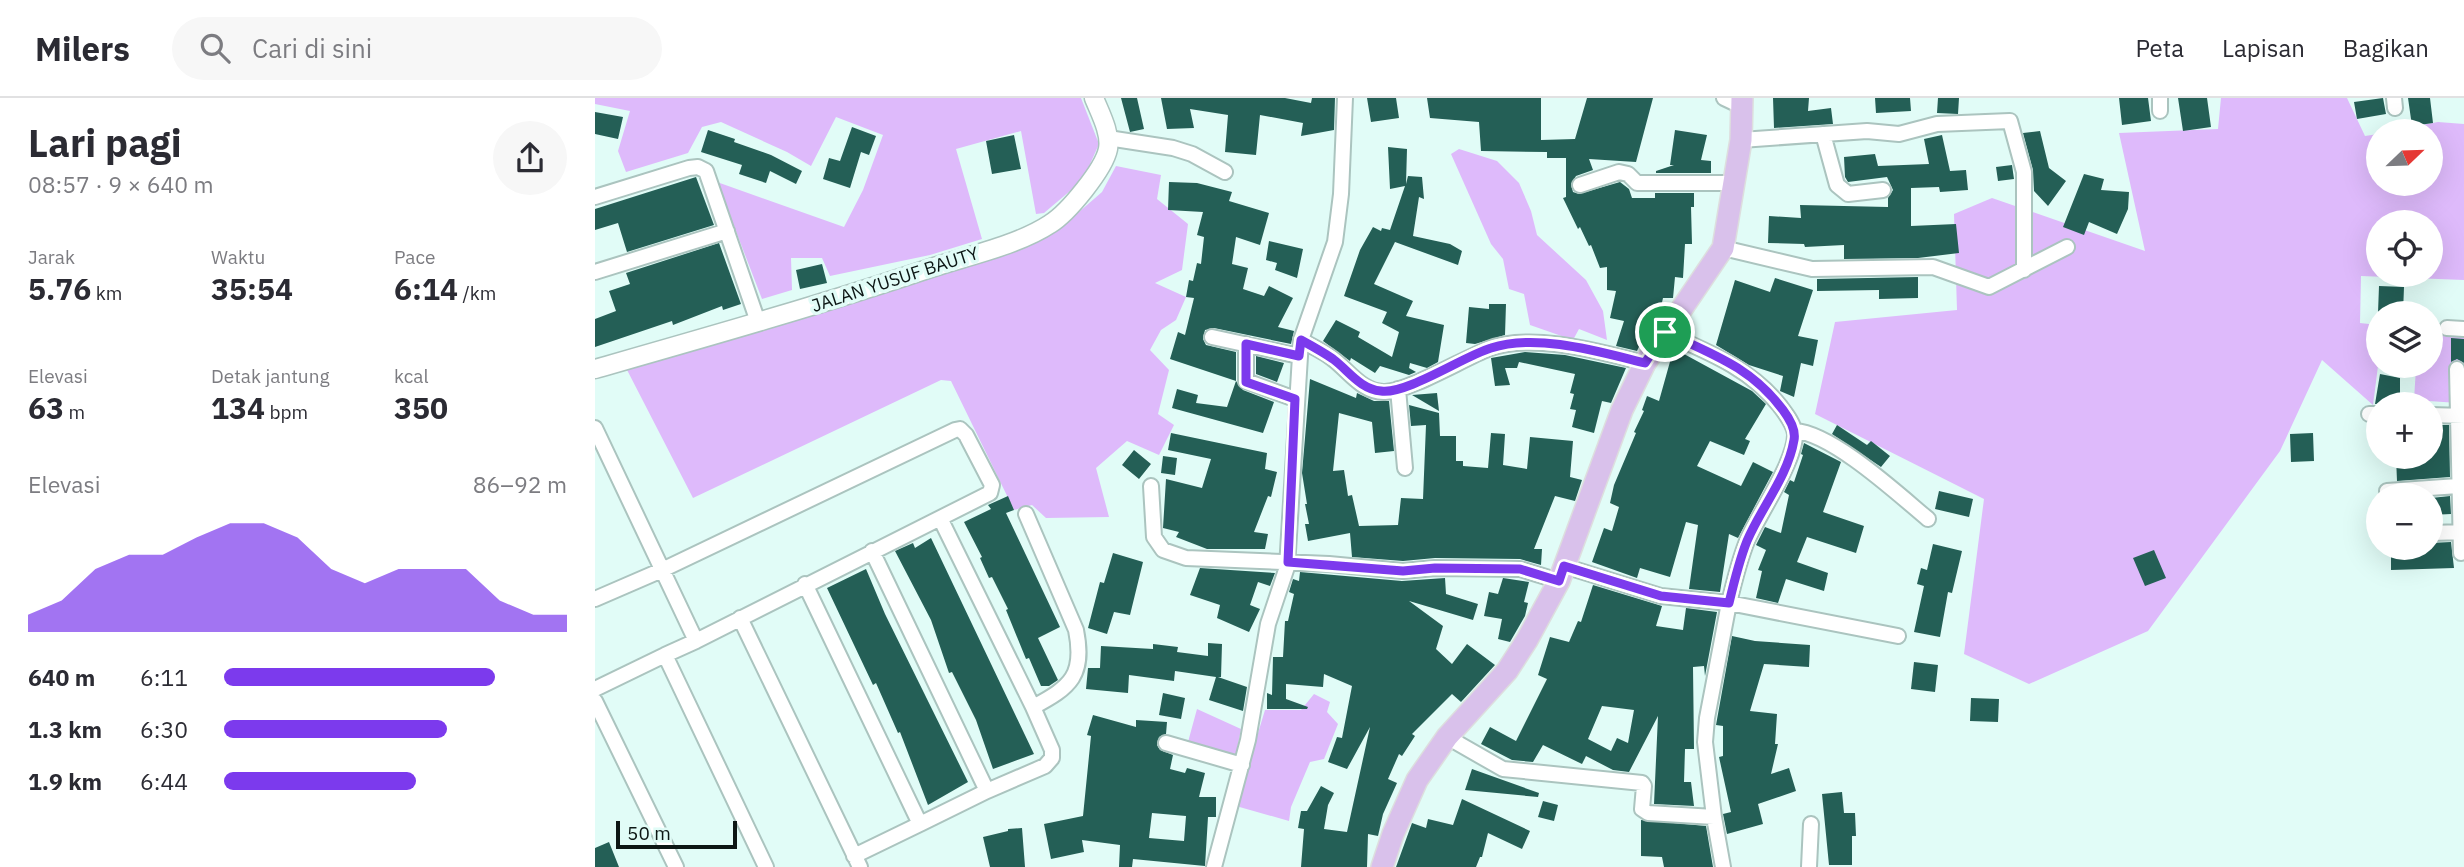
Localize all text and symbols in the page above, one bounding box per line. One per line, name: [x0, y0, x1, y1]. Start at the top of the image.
search box: [172, 17, 662, 80]
text: Milers: [35, 27, 130, 70]
icon: search: [196, 29, 234, 67]
text: Cari di sini: [252, 31, 372, 65]
text: Peta: [2136, 32, 2184, 64]
text: Lapisan: [2222, 32, 2305, 64]
text: Bagikan: [2343, 32, 2429, 64]
text: Lari pagi: [28, 118, 182, 167]
north arrow: [2366, 119, 2443, 196]
map controls: [2366, 119, 2443, 560]
button: share: [493, 121, 567, 195]
text: 08:57 · 9 × 640 m: [28, 169, 214, 199]
button: locate: [2366, 210, 2443, 287]
street label: JALAN YUSUF BAUTY: [808, 241, 982, 317]
text: Jarak: [28, 245, 75, 269]
text: Waktu: [211, 245, 265, 269]
text: Pace: [394, 245, 435, 269]
text: 5.76: [28, 269, 91, 308]
text: 35:54: [211, 269, 293, 308]
text: 6:14: [394, 269, 458, 308]
text: km: [91, 281, 122, 305]
text: /km: [458, 281, 496, 305]
button: layers: [2366, 301, 2443, 378]
pin: [1635, 302, 1695, 362]
icon: arrive: [1646, 313, 1684, 351]
text: Elevasi: [28, 364, 88, 388]
text: Detak jantung: [211, 364, 329, 388]
text: kcal: [394, 364, 429, 388]
text: 63: [28, 388, 64, 427]
text: 134: [211, 388, 265, 427]
text: 350: [394, 388, 448, 427]
button: +: [2366, 392, 2443, 469]
text: m: [64, 400, 85, 424]
text: bpm: [265, 400, 308, 424]
text: Elevasi: [28, 469, 100, 499]
text: 86–92 m: [473, 469, 567, 499]
button: −: [2366, 483, 2443, 560]
text: 640 m: [28, 662, 95, 692]
text: 6:11: [140, 662, 188, 692]
text: 1.3 km: [28, 714, 102, 744]
text: 6:30: [140, 714, 188, 744]
text: 1.9 km: [28, 766, 102, 796]
text: 6:44: [140, 766, 188, 796]
scale bar: [616, 818, 737, 850]
text: 50 m: [627, 821, 671, 845]

